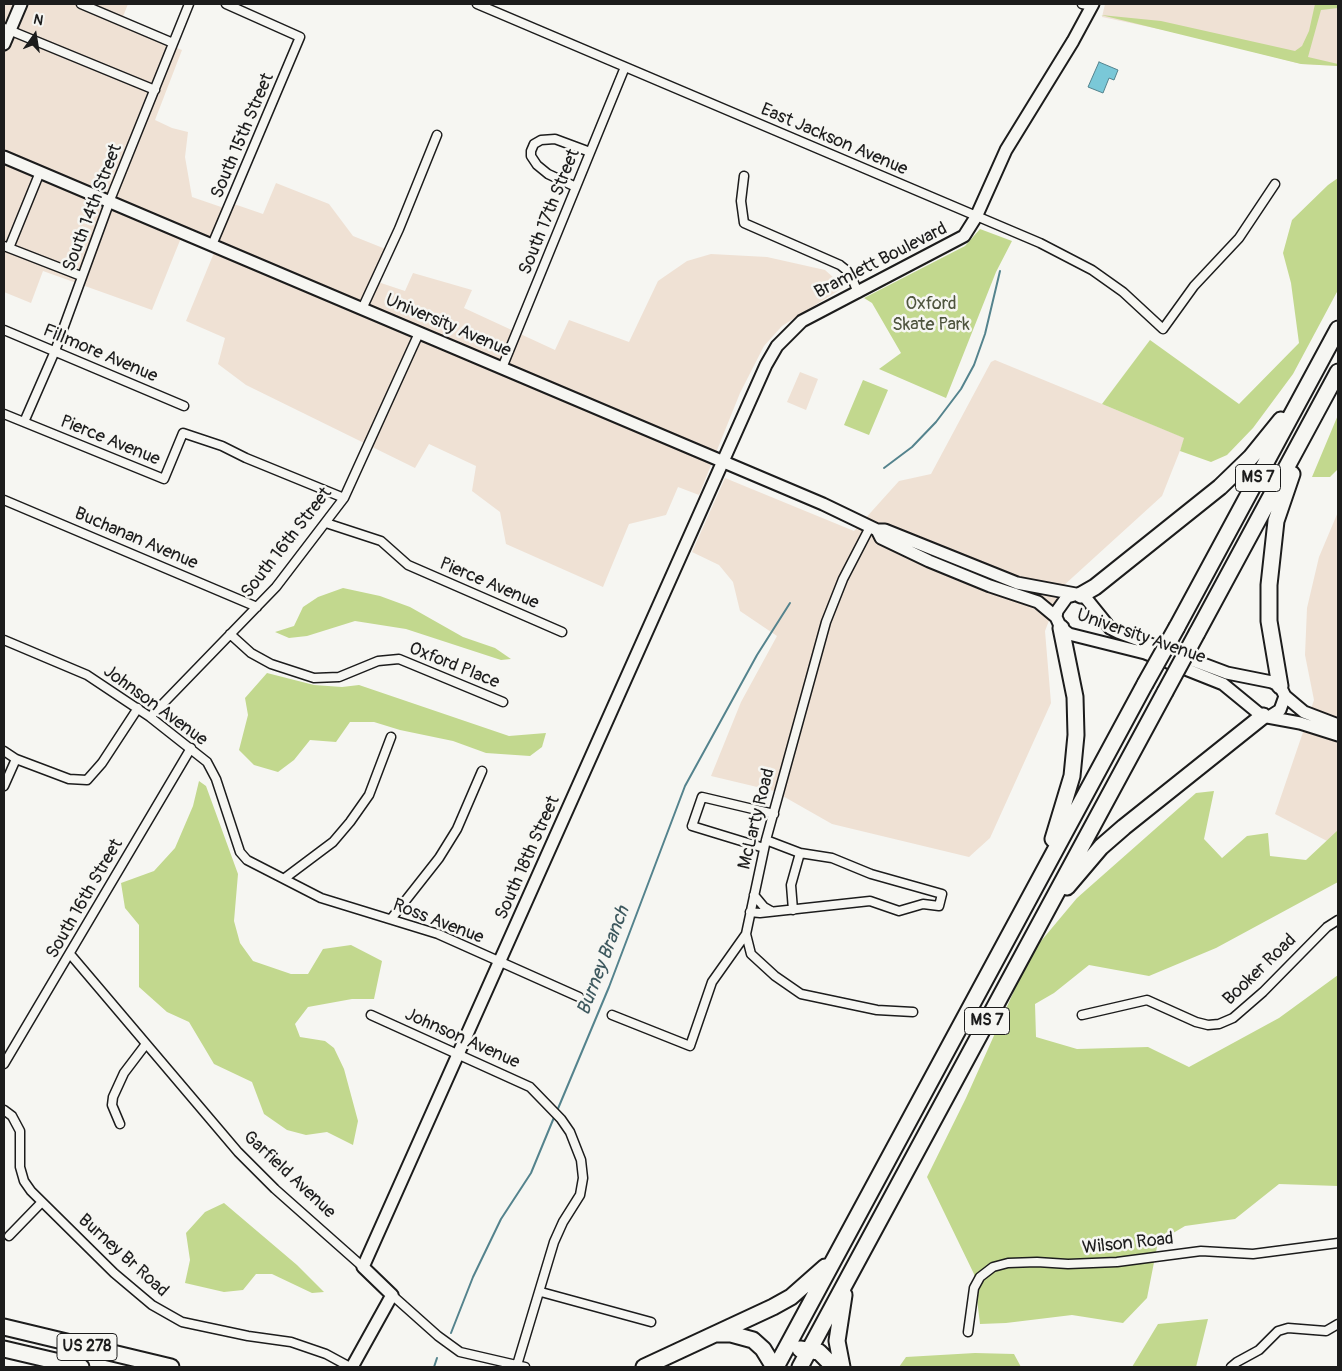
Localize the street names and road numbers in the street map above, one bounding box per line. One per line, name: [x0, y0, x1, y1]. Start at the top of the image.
street label: South 15th Street: [207, 70, 279, 202]
street label: East Jackson Avenue: [757, 99, 911, 181]
street label: South 14th Street: [59, 141, 127, 275]
street label: South 17th Street: [515, 146, 585, 278]
street label: Bramlett Boulevard: [811, 218, 951, 304]
street label: University Avenue: [382, 290, 514, 362]
street label: Fillmore Avenue: [39, 320, 161, 388]
street label: Pierce Avenue: [57, 411, 163, 471]
road number: MS 7: [1236, 464, 1280, 492]
street label: South 16th Street: [237, 483, 337, 603]
street label: Buchanan Avenue: [71, 503, 201, 575]
street label: Pierce Avenue: [436, 553, 542, 615]
street label: University Avenue: [1074, 605, 1208, 669]
street label: Oxford Place: [406, 638, 502, 694]
street label: Johnson Avenue: [99, 661, 211, 751]
street label: McLarty Road: [734, 766, 780, 872]
street label: South 18th Street: [491, 793, 565, 923]
street label: South 16th Street: [42, 835, 128, 963]
street label: Ross Avenue: [390, 895, 486, 949]
street label: Booker Road: [1219, 930, 1301, 1010]
street label: Johnson Avenue: [401, 1004, 523, 1074]
road number: MS 7: [964, 1008, 1010, 1034]
street label: Garfield Avenue: [238, 1127, 340, 1223]
street label: Burney Br Road: [73, 1210, 173, 1302]
street label: Wilson Road: [1081, 1228, 1175, 1260]
road number: US 278: [57, 1334, 117, 1360]

